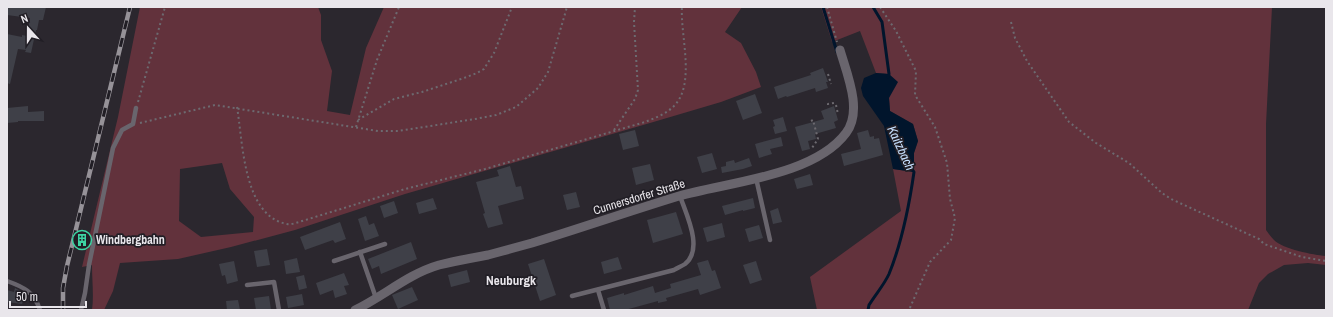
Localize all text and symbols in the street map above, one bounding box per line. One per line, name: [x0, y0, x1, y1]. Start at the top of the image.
north arrow: [8, 8, 48, 48]
text: N: [19, 11, 30, 26]
water label: Kaitzbach: [883, 123, 919, 173]
street label: Cunnersdorfer Straße: [591, 175, 687, 219]
building icon: Windbergbahn: [71, 229, 93, 251]
place label: Windbergbahn: [96, 232, 165, 248]
district label: Neuburgk: [486, 272, 536, 289]
scale bar: [10, 283, 86, 309]
text: 50 m: [16, 289, 38, 305]

